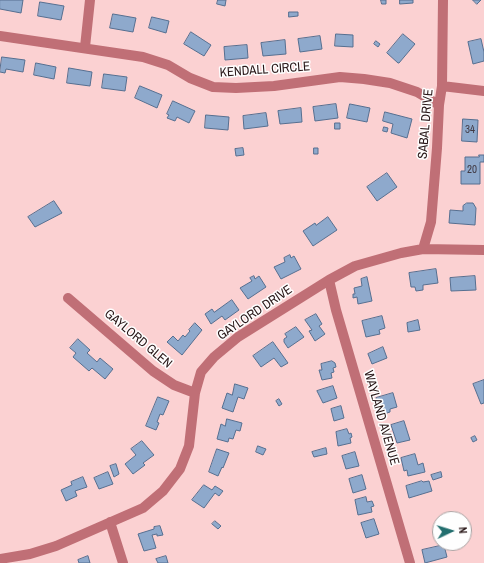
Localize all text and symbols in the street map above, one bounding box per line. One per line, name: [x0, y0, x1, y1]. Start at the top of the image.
street label: KENDALL CIRCLE: [219, 59, 311, 81]
street label: SABAL DRIVE: [415, 88, 437, 160]
house number: 34: [465, 123, 475, 137]
house number: 20: [467, 163, 477, 177]
street label: GAYLORD DRIVE: [215, 282, 295, 344]
street label: GAYLORD GLEN: [101, 306, 175, 372]
street label: WAYLAND AVENUE: [360, 369, 402, 467]
north arrow: [432, 511, 472, 551]
text: N: [456, 526, 470, 534]

